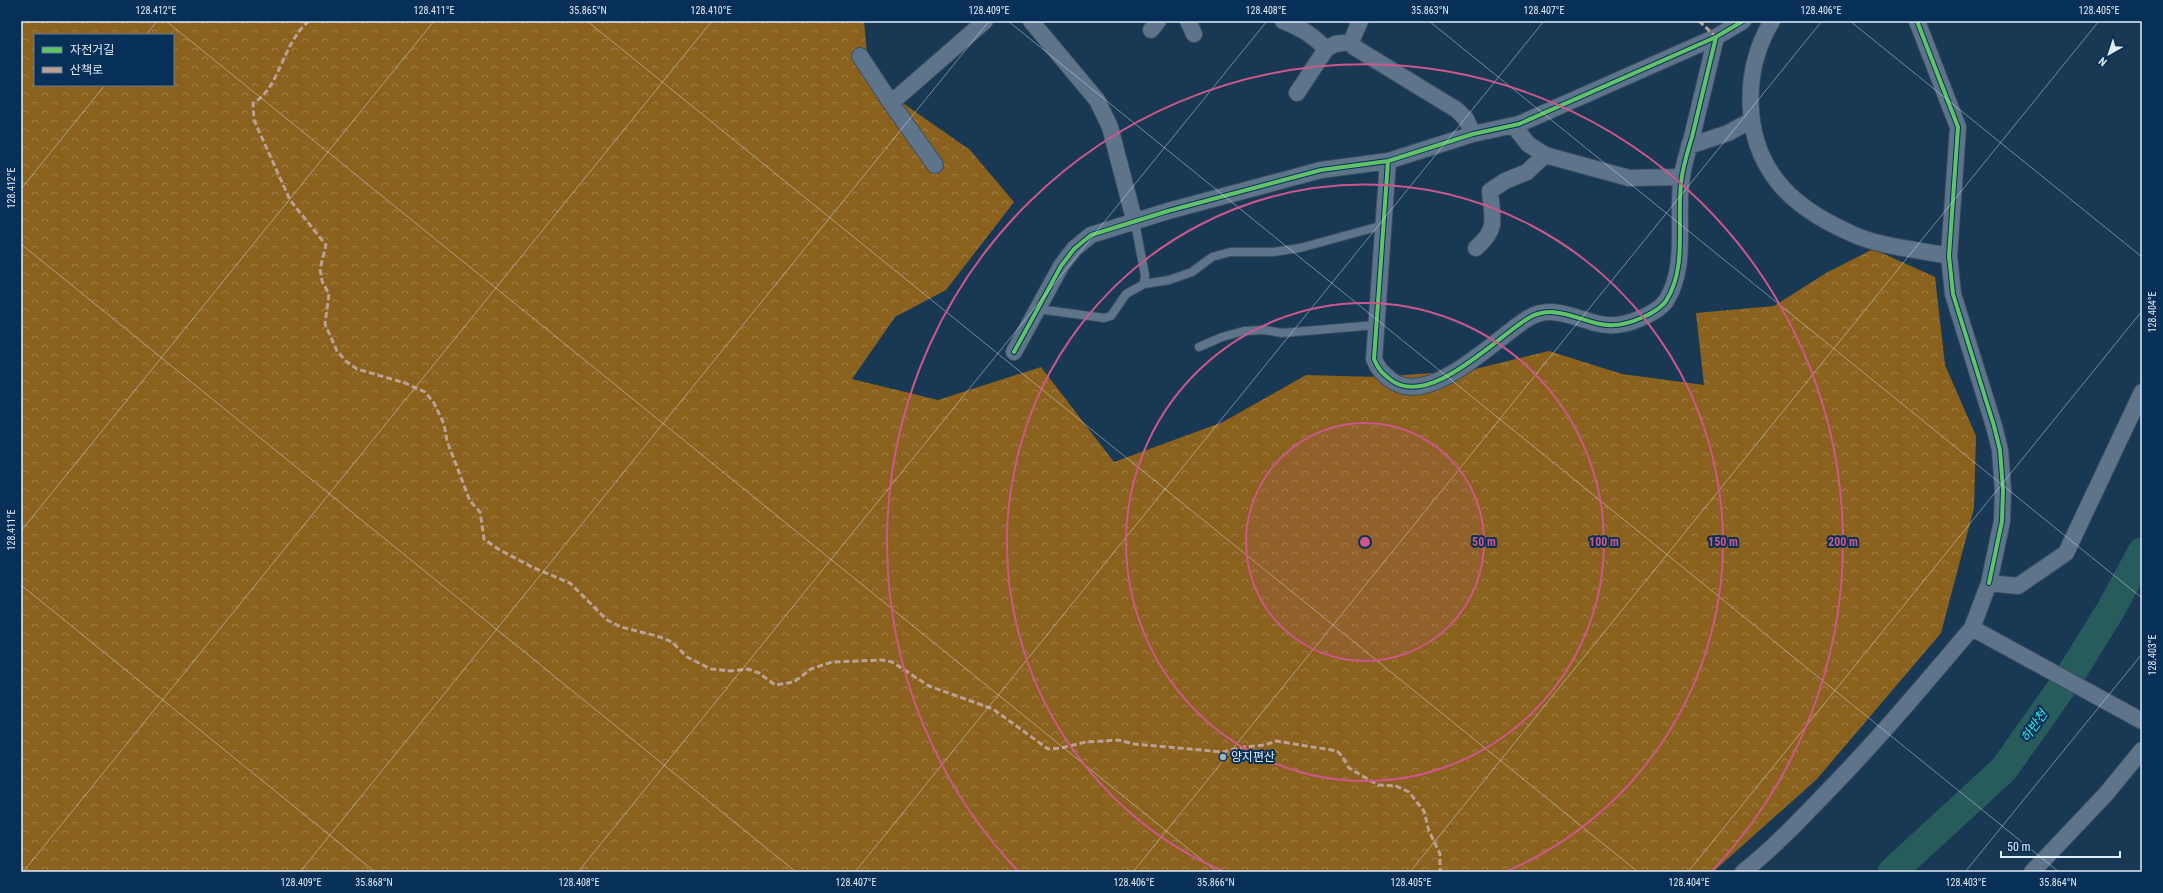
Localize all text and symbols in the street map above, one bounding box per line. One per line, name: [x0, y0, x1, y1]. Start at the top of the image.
text: 128.412°E: [136, 5, 177, 16]
text: 128.411°E: [414, 5, 455, 16]
text: 35.865°N: [569, 5, 607, 16]
text: 128.410°E: [691, 5, 732, 16]
text: 128.409°E: [969, 5, 1010, 16]
text: 128.408°E: [1246, 5, 1287, 16]
text: 35.863°N: [1411, 5, 1449, 16]
text: 128.407°E: [1524, 5, 1565, 16]
text: 128.406°E: [1801, 5, 1842, 16]
text: 128.405°E: [2079, 5, 2120, 16]
legend: [34, 34, 174, 86]
north arrow: [2089, 34, 2129, 74]
text: 자전거길: [70, 43, 114, 57]
text: N: [2096, 54, 2110, 69]
text: 산책로: [70, 63, 103, 77]
text: 128.412°E: [6, 167, 17, 208]
text: 128.404°E: [2147, 291, 2158, 332]
text: 128.411°E: [6, 509, 17, 550]
centre of rings: [1358, 535, 1372, 549]
text: 50 m: [1472, 535, 1496, 549]
text: 100 m: [1589, 535, 1619, 549]
text: 150 m: [1708, 535, 1738, 549]
text: 200 m: [1828, 535, 1858, 549]
text: 128.403°E: [2147, 634, 2158, 675]
water label: 하반천: [2018, 706, 2051, 745]
place label: 양지편산: [1231, 750, 1275, 764]
marker: 양지편산: [1218, 752, 1228, 762]
scale bar: [2001, 833, 2120, 859]
text: 50 m: [2007, 840, 2031, 854]
text: 128.409°E: [281, 877, 322, 888]
text: 35.868°N: [355, 877, 393, 888]
text: 128.408°E: [559, 877, 600, 888]
text: 128.407°E: [836, 877, 877, 888]
text: 128.406°E: [1114, 877, 1155, 888]
text: 35.866°N: [1197, 877, 1235, 888]
text: 128.405°E: [1391, 877, 1432, 888]
text: 128.404°E: [1669, 877, 1710, 888]
text: 128.403°E: [1946, 877, 1987, 888]
text: 35.864°N: [2039, 877, 2077, 888]

